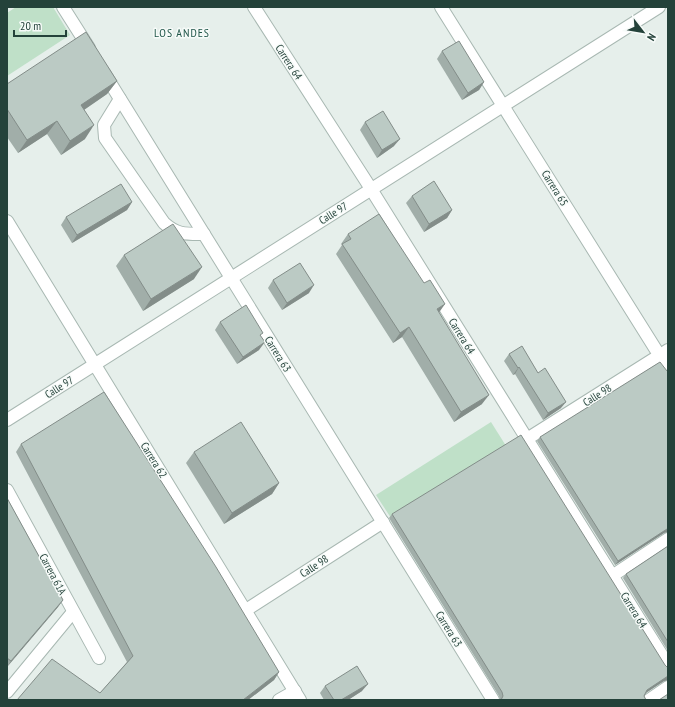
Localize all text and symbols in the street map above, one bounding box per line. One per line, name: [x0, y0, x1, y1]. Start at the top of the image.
scale bar: [14, 12, 66, 38]
north arrow: [623, 12, 663, 52]
text: 20 m: [20, 18, 41, 33]
district label: LOS ANDES: [154, 25, 210, 40]
text: N: [644, 31, 659, 43]
street label: Carrera 64: [272, 42, 306, 82]
street label: Carrera 65: [539, 168, 571, 209]
street label: Calle 97: [316, 199, 350, 227]
street label: Carrera 64: [446, 316, 478, 357]
street label: Carrera 63: [262, 334, 294, 375]
street label: Calle 97: [42, 373, 76, 401]
street label: Calle 98: [580, 381, 614, 409]
street label: Carrera 62: [138, 440, 170, 481]
street label: Carrera 61A: [36, 551, 70, 598]
street label: Calle 98: [297, 552, 331, 580]
street label: Carrera 64: [618, 590, 650, 631]
street label: Carrera 63: [433, 609, 465, 650]

